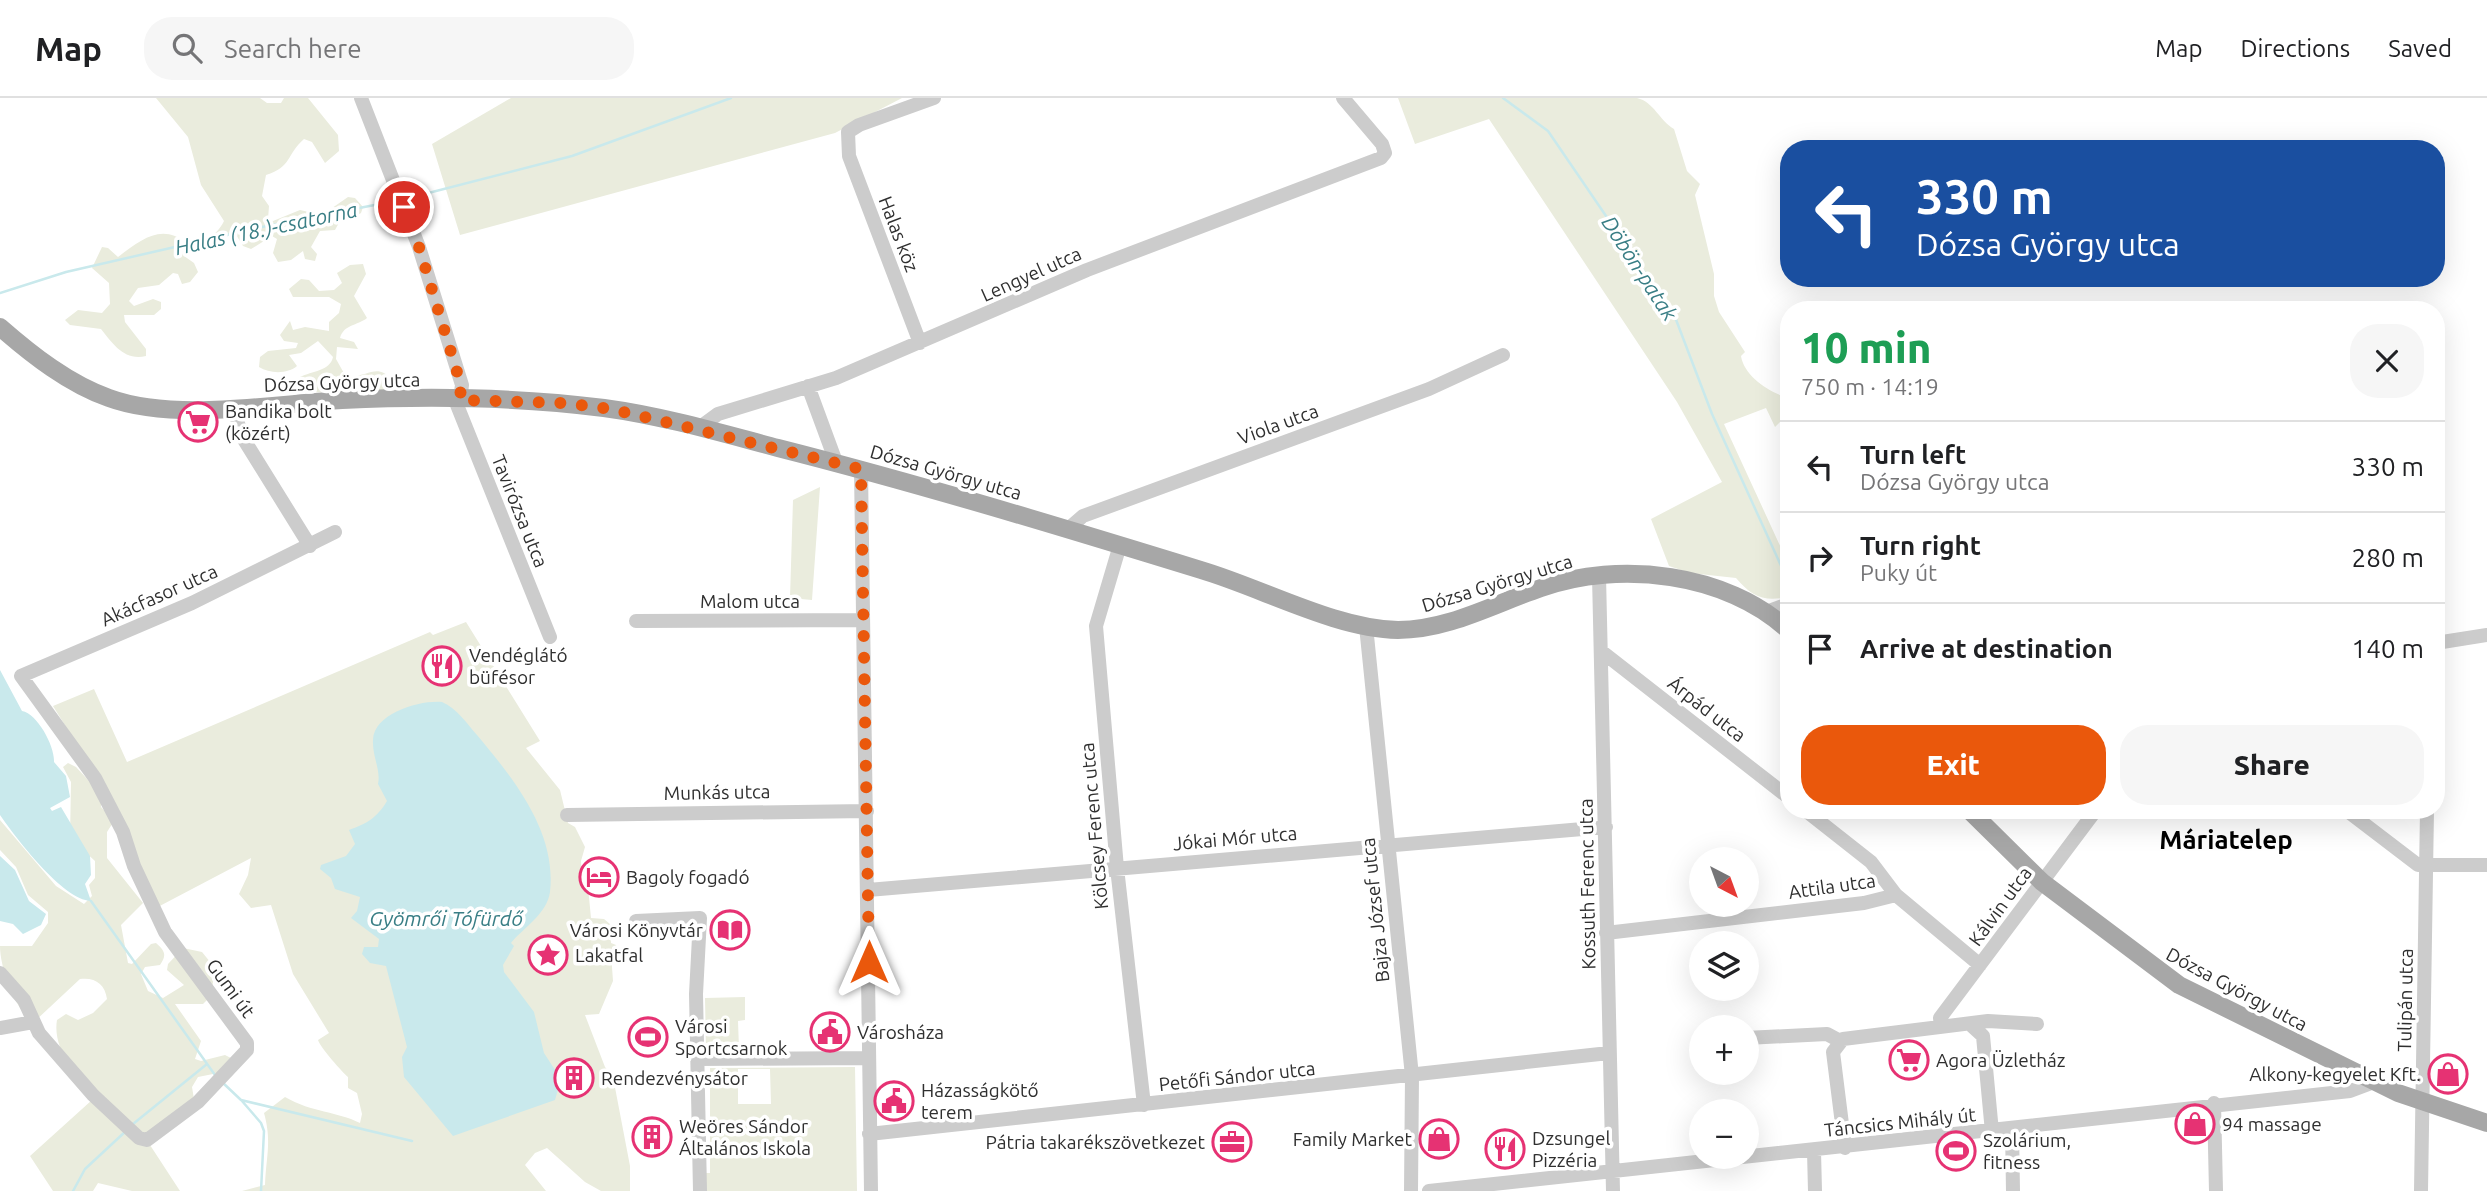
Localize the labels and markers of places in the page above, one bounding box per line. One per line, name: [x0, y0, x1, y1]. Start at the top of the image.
pin: [374, 177, 434, 237]
place label: Bandika bolt (közért): [225, 400, 332, 444]
supermarket icon: Bandika bolt (közért): [177, 401, 219, 443]
place label: Vendéglátó büfésor: [469, 644, 568, 688]
restaurant icon: Vendéglátó büfésor: [421, 645, 463, 687]
hotel icon: Bagoly fogadó: [578, 856, 620, 898]
place label: Bagoly fogadó: [626, 866, 750, 888]
library icon: Városi Könyvtár: [709, 909, 751, 951]
place label: Városi Könyvtár: [570, 919, 703, 941]
place icon: Lakatfal: [527, 934, 569, 976]
place label: Lakatfal: [575, 944, 643, 966]
public building icon: Városháza: [809, 1011, 851, 1053]
place label: Városi Sportcsarnok: [675, 1015, 788, 1059]
sports icon: Városi Sportcsarnok: [627, 1016, 669, 1058]
place label: Városháza: [857, 1021, 944, 1043]
supermarket icon: Agora Üzletház: [1888, 1039, 1930, 1081]
place label: Agora Üzletház: [1936, 1049, 2066, 1071]
shop icon: Alkony-kegyelet Kft.: [2427, 1053, 2469, 1095]
building icon: Rendezvénysátor: [553, 1057, 595, 1099]
place label: Alkony-kegyelet Kft.: [2249, 1063, 2421, 1085]
place label: Rendezvénysátor: [601, 1067, 748, 1089]
place label: Házasságkötő terem: [921, 1079, 1039, 1123]
public building icon: Házasságkötő terem: [873, 1080, 915, 1122]
shop icon: 94 massage: [2174, 1103, 2216, 1145]
place label: 94 massage: [2222, 1113, 2322, 1135]
place label: Weöres Sándor Általános Iskola: [679, 1115, 811, 1159]
building icon: Weöres Sándor Általános Iskola: [631, 1116, 673, 1158]
shop icon: Family Market: [1418, 1118, 1460, 1160]
office icon: Pátria takarékszövetkezet: [1211, 1121, 1253, 1163]
place label: Dzsungel Pizzéria: [1532, 1127, 1611, 1171]
place label: Family Market: [1293, 1128, 1413, 1150]
restaurant icon: Dzsungel Pizzéria: [1484, 1128, 1526, 1170]
place label: Szolárium, fitness: [1983, 1129, 2071, 1173]
sports icon: Szolárium, fitness: [1935, 1130, 1977, 1172]
place label: Pátria takarékszövetkezet: [986, 1131, 1206, 1153]

